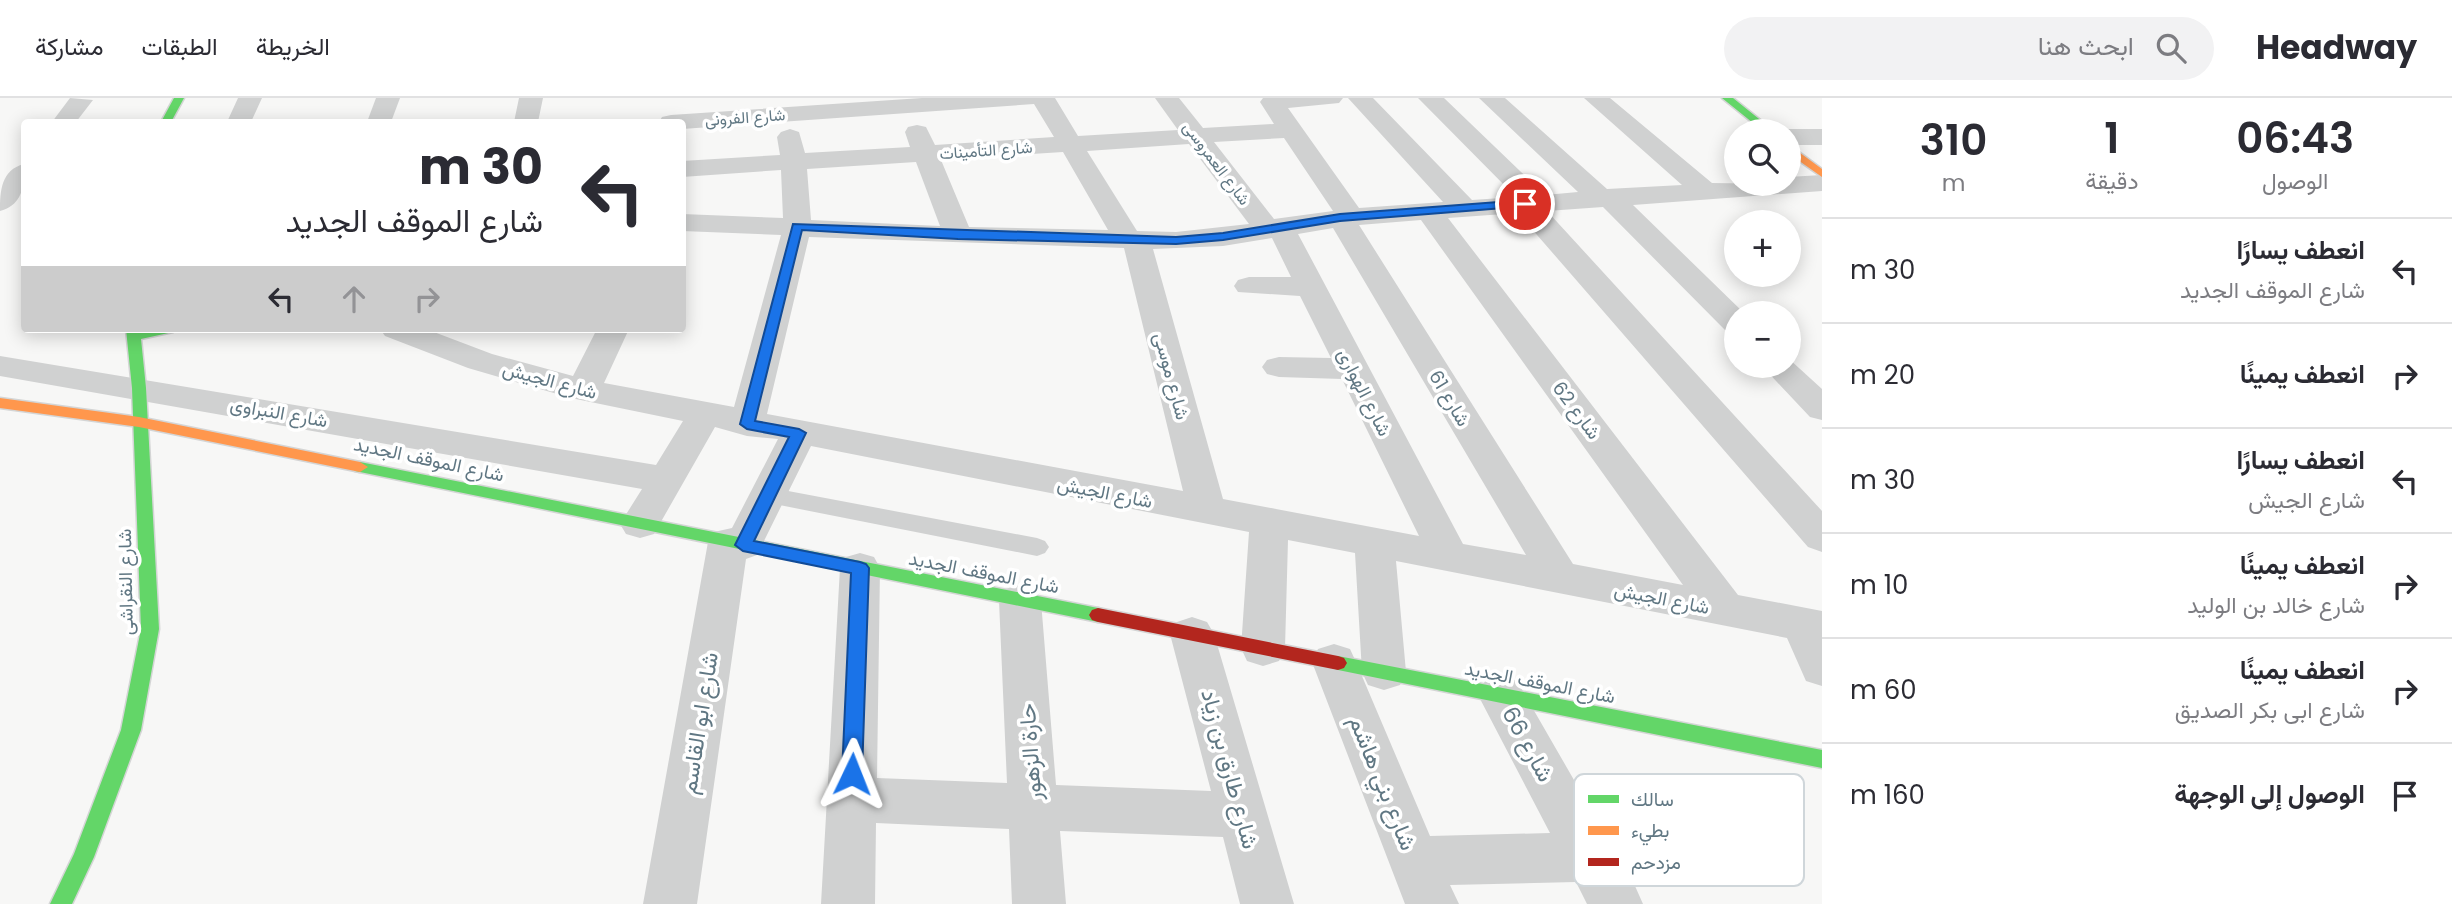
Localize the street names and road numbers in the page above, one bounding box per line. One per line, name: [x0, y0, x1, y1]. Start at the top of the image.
street label: شارع الفرونى: [704, 103, 786, 132]
street label: شارع العمروسى: [1178, 117, 1256, 210]
street label: شارع التأمينات: [939, 136, 1033, 165]
street label: شارع موسى: [1147, 330, 1196, 423]
street label: شارع الهوارى: [1331, 344, 1398, 441]
street label: شارع الجيش: [500, 355, 600, 406]
street label: شارع 61: [1422, 365, 1477, 432]
street label: شارع 62: [1546, 376, 1607, 445]
street label: شارع النبراوى: [228, 391, 330, 434]
street label: شارع الموقف الجديد: [351, 430, 506, 489]
street label: شارع الجيش: [1055, 470, 1155, 515]
street label: شارع النقراشى: [111, 528, 140, 636]
street label: شارع الموقف الجديد: [906, 545, 1062, 600]
street label: شارع الجيش: [1612, 576, 1712, 621]
street label: شارع ابو القاسم: [672, 650, 726, 796]
street label: شارع الموقف الجديد: [1462, 655, 1618, 710]
street label: شارع طارق بن زياد: [1193, 686, 1267, 852]
street label: شارع 66: [1494, 701, 1562, 787]
street label: حارة الزهور: [1011, 702, 1049, 803]
street label: شارع بني هاشم: [1339, 711, 1425, 856]

